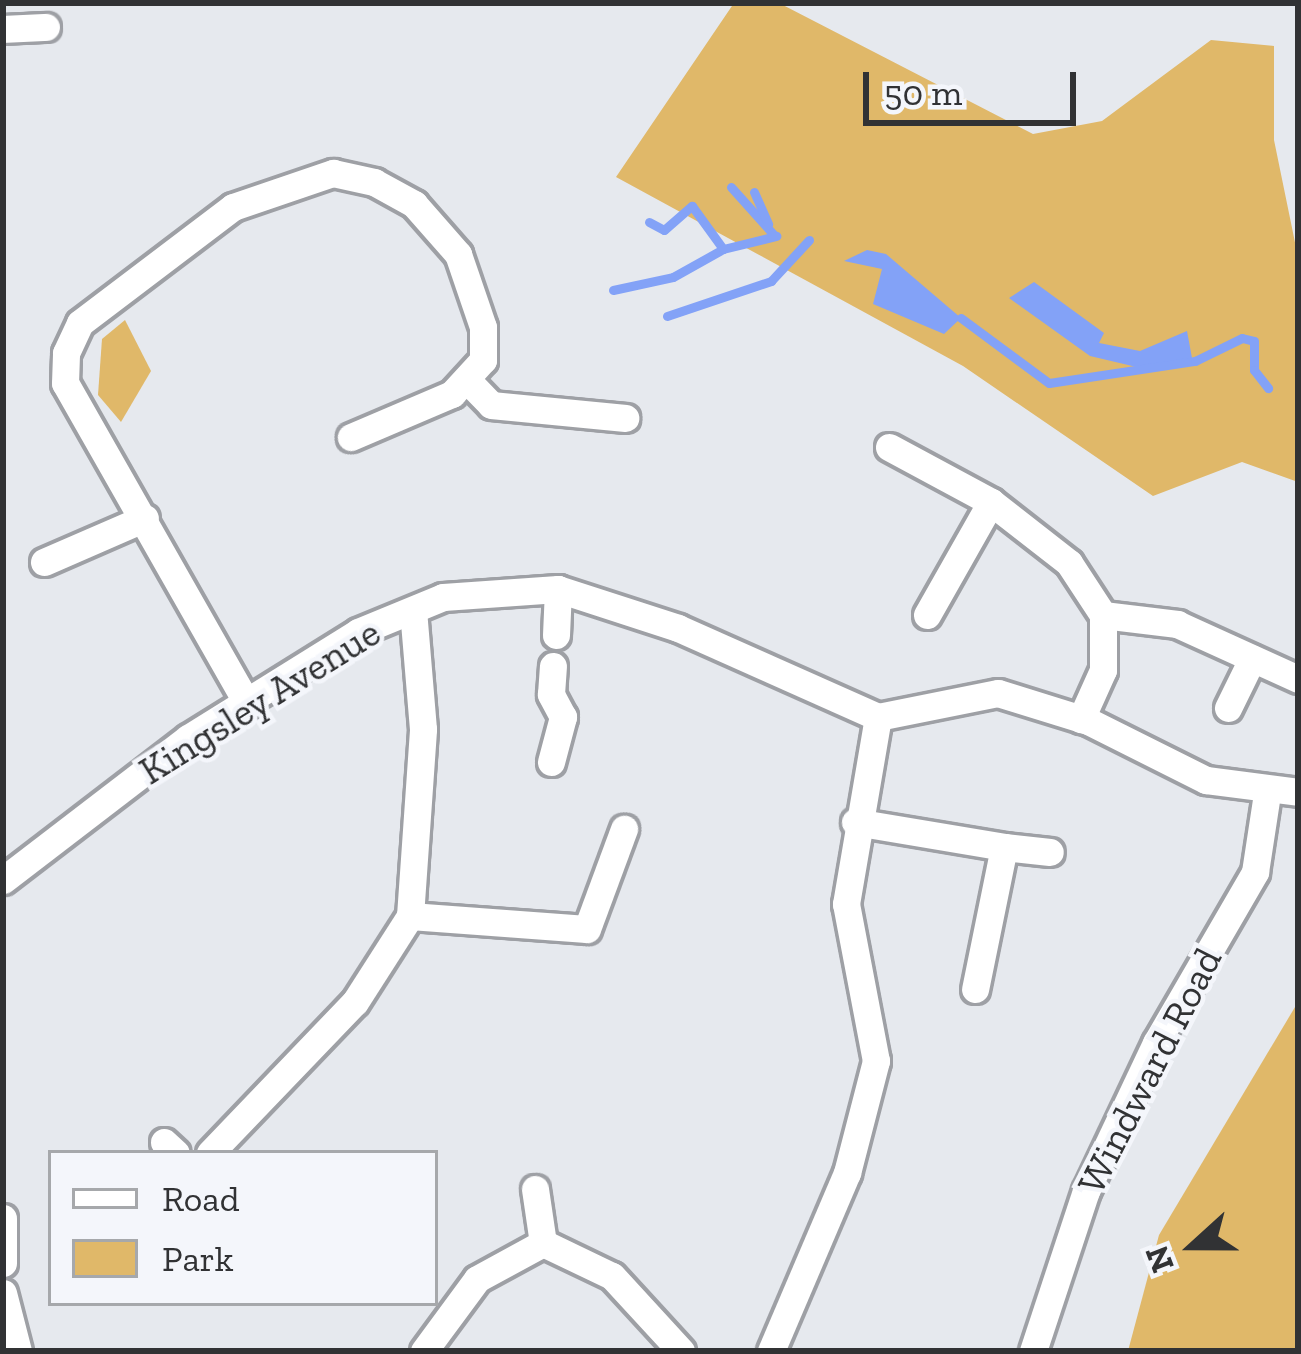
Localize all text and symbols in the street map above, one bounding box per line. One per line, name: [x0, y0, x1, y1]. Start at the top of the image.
scale bar: [869, 48, 1082, 122]
text: 50 m: [884, 71, 962, 114]
street label: Kingsley Avenue: [130, 609, 390, 795]
street label: Windward Road: [1068, 940, 1232, 1202]
legend: [48, 1150, 438, 1306]
text: Road: [162, 1177, 239, 1220]
north arrow: [1133, 1186, 1253, 1306]
text: Park: [162, 1237, 233, 1280]
text: N: [1136, 1240, 1182, 1278]

